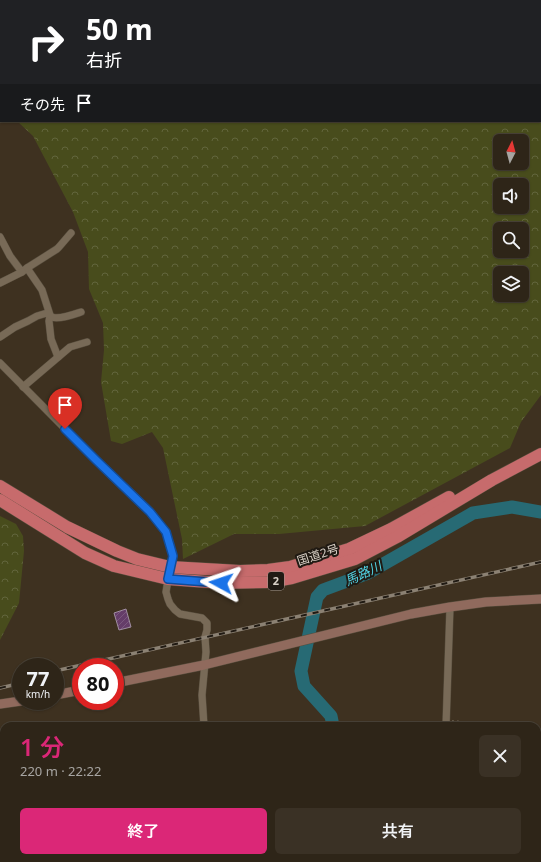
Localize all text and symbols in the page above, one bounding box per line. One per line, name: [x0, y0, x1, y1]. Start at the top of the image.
text: 50 m: [86, 10, 153, 48]
icon: right: [20, 16, 72, 68]
text: 右折: [86, 48, 122, 72]
icon: arrive: [73, 92, 95, 114]
text: その先: [20, 94, 65, 114]
north arrow: [493, 134, 529, 170]
map controls: [493, 134, 529, 302]
button: sound: [493, 178, 529, 214]
button: search: [493, 222, 529, 258]
button: layers: [493, 266, 529, 302]
pin: [48, 388, 82, 429]
icon: arrive: [54, 394, 76, 416]
street label: 国道2号: [295, 540, 341, 569]
water label: 馬路川: [342, 556, 386, 589]
position arrow: [200, 562, 242, 604]
road number: 2: [268, 572, 284, 590]
speed limit sign: 80: [72, 658, 124, 710]
text: 77: [27, 665, 49, 692]
text: km/h: [26, 687, 50, 701]
text: 1 分: [20, 730, 64, 763]
button: close: [479, 735, 521, 777]
text: 220 m · 22:22: [20, 762, 101, 780]
button: 終了: [20, 808, 267, 854]
button: 共有: [275, 808, 521, 854]

